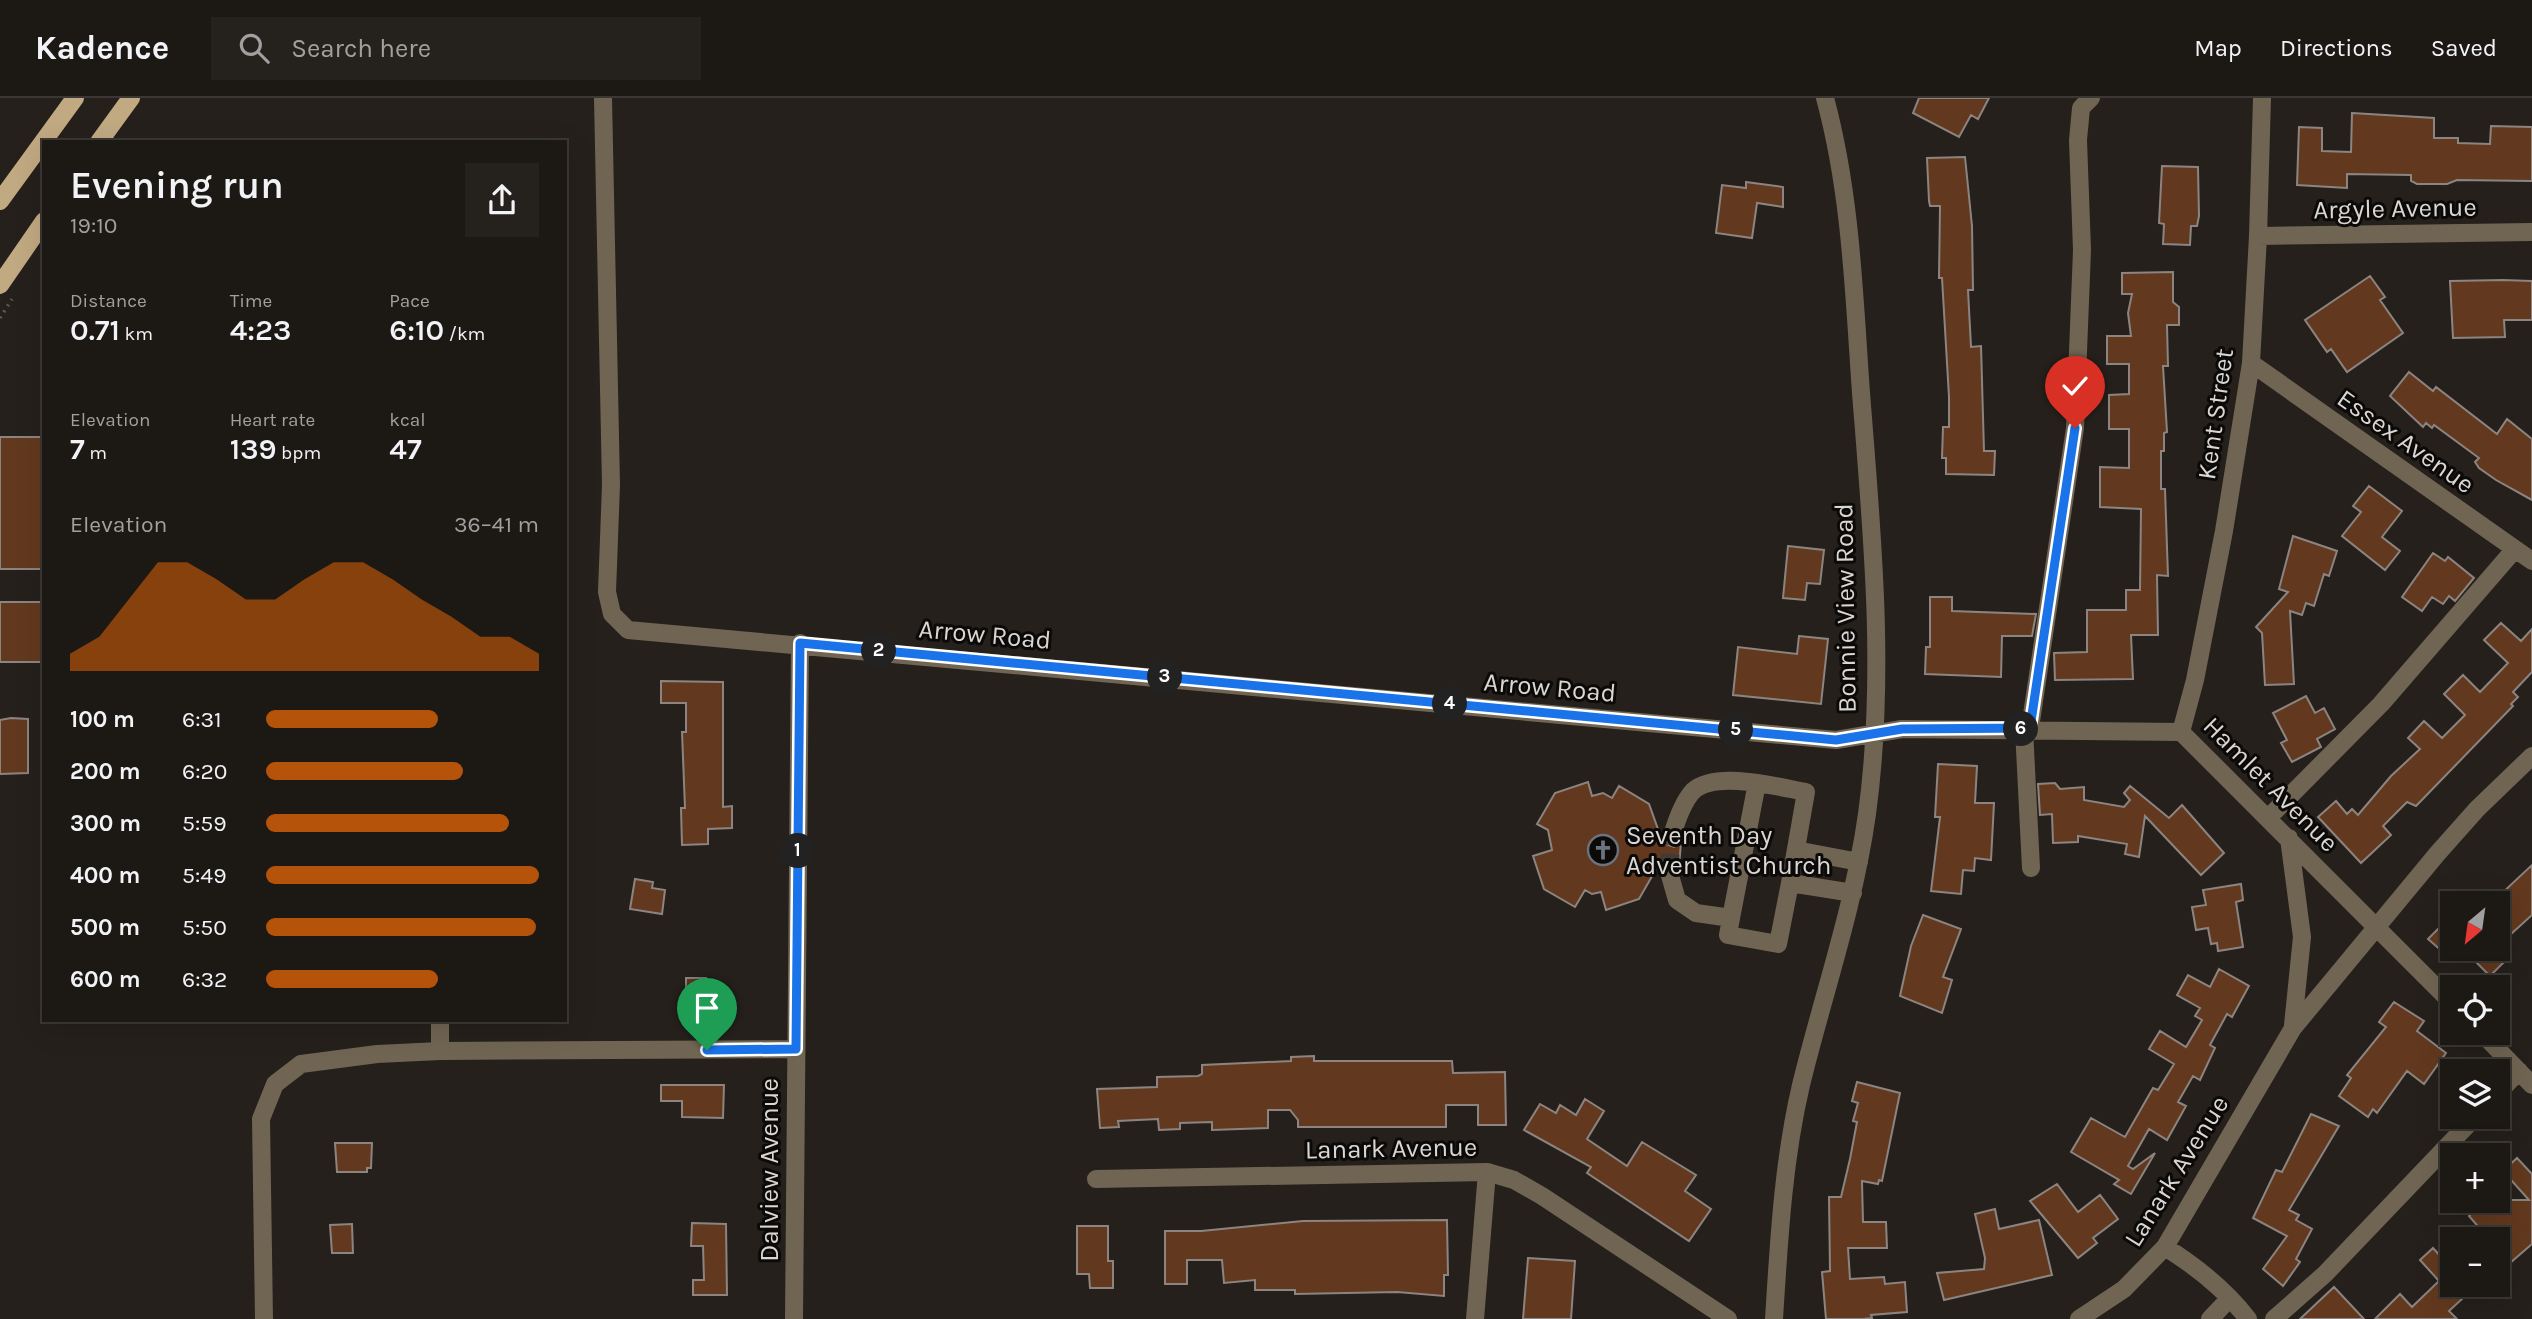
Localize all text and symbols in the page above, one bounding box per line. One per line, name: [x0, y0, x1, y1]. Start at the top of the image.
search box: [211, 17, 701, 80]
text: Kadence: [35, 29, 169, 67]
icon: search: [235, 29, 273, 67]
text: Search here: [291, 33, 431, 64]
text: Map: [2194, 34, 2242, 62]
text: Directions: [2280, 34, 2393, 62]
text: Saved: [2431, 34, 2497, 62]
text: Evening run: [70, 163, 284, 208]
button: share: [465, 163, 539, 237]
street label: Argyle Avenue: [2313, 192, 2477, 225]
text: 19:10: [70, 212, 118, 239]
text: Distance: [70, 290, 147, 312]
text: Time: [230, 290, 272, 312]
text: Pace: [389, 290, 430, 312]
text: 0.71: [70, 312, 120, 348]
text: 4:23: [230, 312, 291, 348]
text: 6:10: [389, 312, 444, 348]
text: km: [120, 323, 153, 345]
text: /km: [444, 323, 485, 345]
street label: Kent Street: [2191, 346, 2240, 482]
pin: [2045, 356, 2105, 428]
icon: check: [2056, 367, 2094, 405]
street label: Essex Avenue: [2331, 383, 2480, 500]
text: Elevation: [70, 409, 150, 431]
text: Heart rate: [230, 409, 315, 431]
text: kcal: [389, 409, 426, 431]
text: 7: [70, 431, 85, 467]
text: 139: [230, 431, 277, 467]
text: 47: [389, 431, 422, 467]
text: m: [85, 442, 107, 464]
text: bpm: [277, 442, 321, 464]
street label: Bonnie View Road: [1828, 503, 1863, 713]
text: Elevation: [70, 511, 167, 538]
text: 36–41 m: [454, 511, 539, 538]
street label: Arrow Road: [917, 613, 1052, 656]
pin: 2: [862, 634, 896, 668]
text: 2: [873, 639, 884, 661]
pin: 3: [1148, 660, 1182, 694]
text: 3: [1159, 665, 1170, 687]
street label: Arrow Road: [1482, 666, 1617, 709]
pin: 4: [1432, 686, 1468, 722]
text: 4: [1444, 692, 1455, 714]
text: 100 m: [70, 706, 135, 733]
text: 6:31: [182, 706, 222, 733]
street label: Hamlet Avenue: [2197, 710, 2345, 858]
pin: 5: [1718, 712, 1754, 748]
pin: 6: [2004, 712, 2038, 746]
text: 6: [2015, 717, 2026, 739]
text: 5: [1730, 718, 1741, 740]
text: 200 m: [70, 758, 141, 785]
text: 6:20: [182, 758, 227, 785]
text: 300 m: [70, 810, 141, 837]
text: 5:59: [182, 810, 227, 837]
place label: Seventh Day Adventist Church: [1626, 820, 1831, 881]
church icon: Seventh Day Adventist Church: [1586, 833, 1620, 867]
pin: 1: [780, 834, 816, 868]
text: 1: [794, 839, 801, 861]
text: 400 m: [70, 862, 140, 889]
text: 5:49: [182, 862, 226, 889]
north arrow: [2440, 891, 2510, 961]
map controls: [2440, 891, 2510, 1297]
text: 500 m: [70, 914, 140, 941]
text: 5:50: [182, 914, 227, 941]
text: 600 m: [70, 966, 141, 993]
text: 6:32: [182, 966, 227, 993]
button: locate: [2440, 975, 2510, 1045]
pin: [677, 978, 737, 1050]
icon: arrive: [688, 989, 726, 1027]
button: layers: [2440, 1059, 2510, 1129]
street label: Dalview Avenue: [754, 1078, 785, 1262]
street label: Lanark Avenue: [2118, 1090, 2235, 1253]
street label: Lanark Avenue: [1305, 1131, 1477, 1166]
button: +: [2440, 1143, 2510, 1213]
button: −: [2440, 1227, 2510, 1297]

